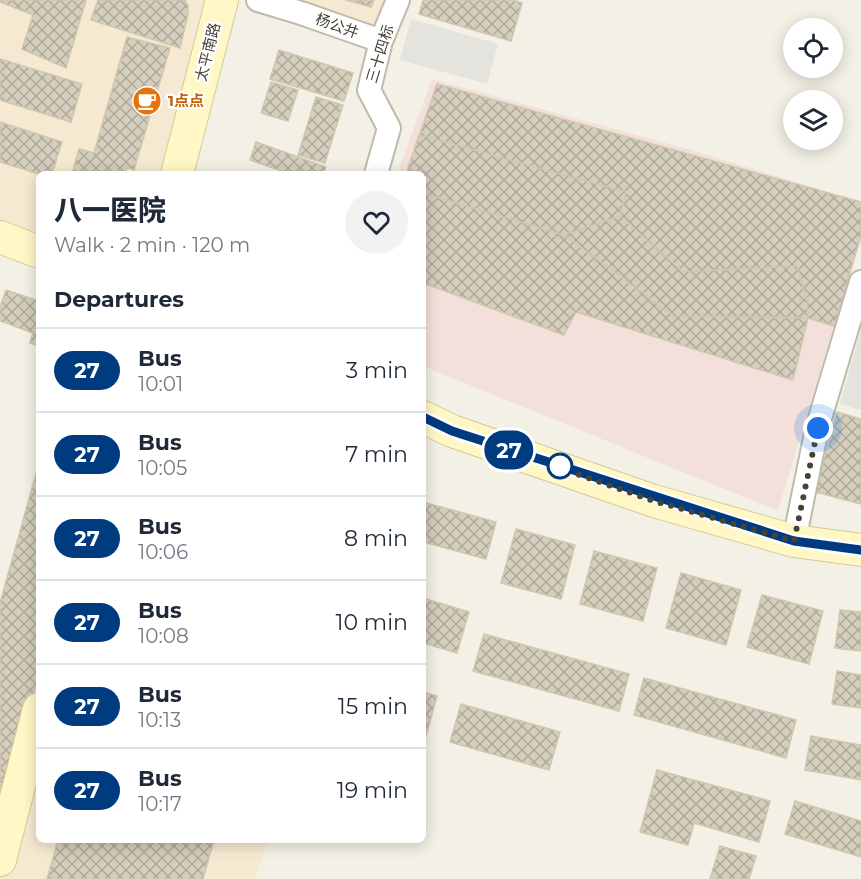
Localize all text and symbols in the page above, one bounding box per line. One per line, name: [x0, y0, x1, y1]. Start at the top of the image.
street label: 杨公井: [313, 9, 362, 42]
map controls: [783, 18, 843, 150]
button: locate: [783, 18, 843, 78]
street label: 太平南路: [191, 20, 224, 83]
street label: 三十四标: [362, 22, 397, 85]
cafe icon: 1点点: [131, 85, 163, 117]
button: layers: [783, 90, 843, 150]
place label: 1点点: [168, 91, 204, 110]
button: heart: [345, 191, 408, 254]
text: 八一医院: [54, 193, 166, 227]
text: Walk · 2 min · 120 m: [54, 233, 250, 257]
text: Departures: [54, 286, 184, 313]
text: Bus: [138, 345, 182, 372]
text: 3 min: [346, 357, 408, 384]
text: 27: [74, 358, 100, 383]
text: 10:01: [138, 372, 183, 396]
your location: [803, 413, 833, 443]
text: Bus: [138, 429, 182, 456]
line badge: 27: [482, 430, 536, 470]
text: 27: [496, 438, 522, 463]
text: 7 min: [345, 441, 408, 468]
text: 27: [74, 442, 100, 467]
unlabelled marker: [547, 453, 573, 479]
text: 10:05: [138, 456, 187, 480]
text: Bus: [138, 513, 182, 540]
text: 8 min: [344, 525, 408, 552]
text: 27: [74, 526, 100, 551]
text: 10:06: [138, 540, 188, 564]
text: Bus: [138, 597, 182, 624]
text: 10 min: [336, 609, 408, 636]
text: 27: [74, 610, 100, 635]
text: 10:08: [138, 624, 189, 648]
text: Bus: [138, 681, 182, 708]
text: 15 min: [338, 693, 408, 720]
text: 27: [74, 694, 100, 719]
text: 10:13: [138, 708, 181, 732]
text: Bus: [138, 765, 182, 792]
text: 19 min: [337, 777, 408, 804]
text: 27: [74, 778, 100, 803]
text: 10:17: [138, 792, 182, 816]

